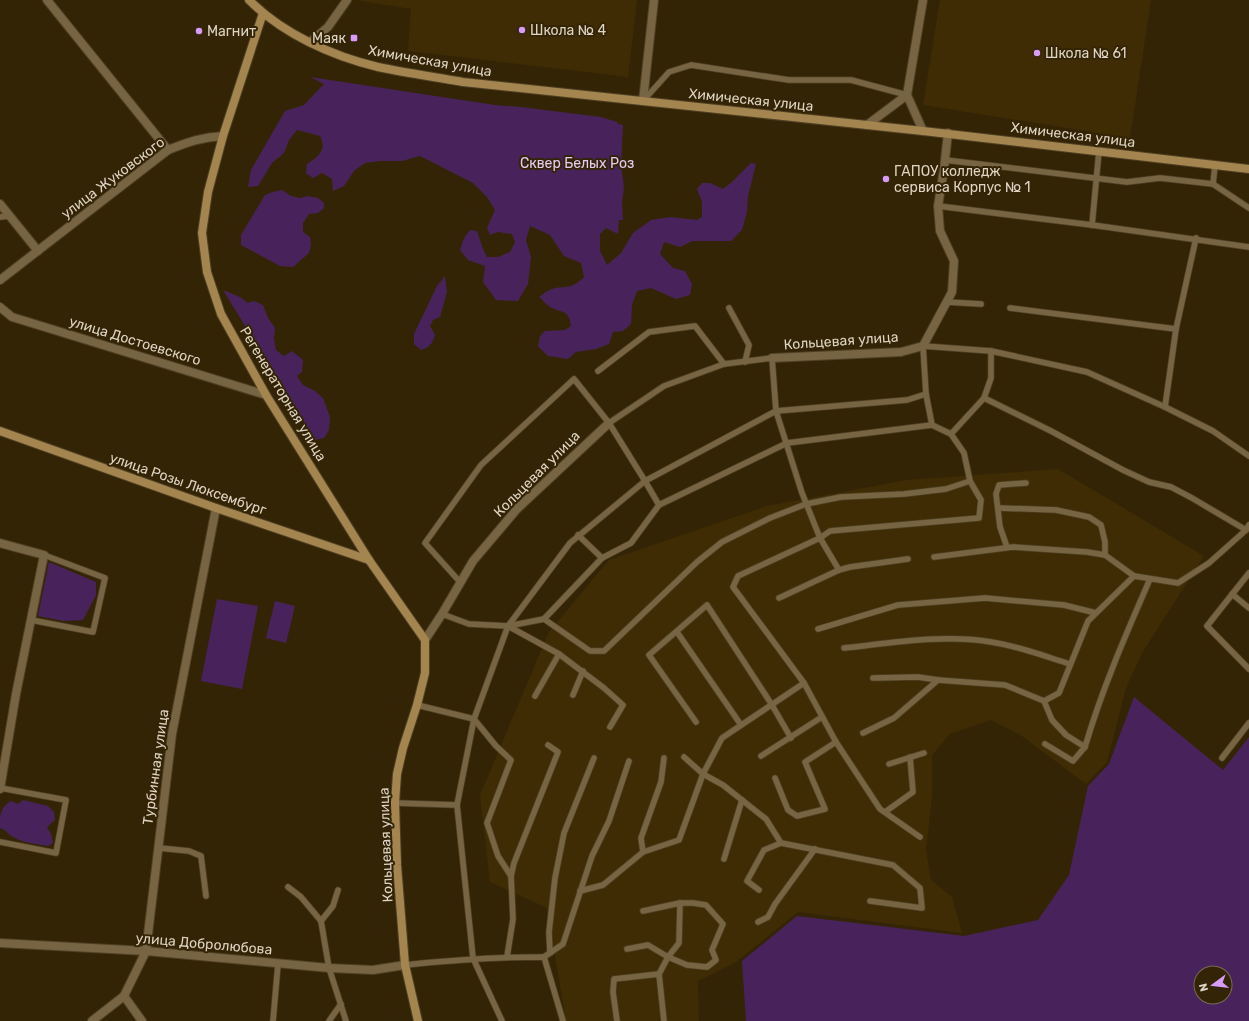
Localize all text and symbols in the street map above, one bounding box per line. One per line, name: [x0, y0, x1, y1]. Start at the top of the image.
place label: Школа № 4: [530, 22, 606, 39]
place label: Магнит: [207, 23, 256, 40]
marker: Школа № 4: [517, 25, 527, 35]
marker: Магнит: [194, 26, 204, 36]
place label: Маяк: [312, 30, 346, 47]
marker: Маяк: [349, 33, 359, 43]
street label: Химическая улица: [367, 42, 493, 80]
place label: Школа № 61: [1045, 45, 1127, 62]
marker: Школа № 61: [1032, 48, 1042, 58]
street label: Химическая улица: [688, 85, 814, 115]
street label: Химическая улица: [1010, 119, 1136, 151]
street label: улица Жуковского: [58, 134, 168, 222]
park label: Сквер Белых Роз: [520, 155, 634, 172]
place label: ГАПОУ колледж сервиса Корпус № 1: [894, 163, 1031, 196]
marker: ГАПОУ колледж сервиса Корпус № 1: [881, 174, 891, 184]
street label: улица Достоевского: [67, 313, 203, 369]
street label: Регенераторная улица: [236, 324, 330, 464]
street label: Кольцевая улица: [783, 329, 899, 353]
street label: Кольцевая улица: [490, 427, 584, 521]
street label: улица Розы Люксембург: [107, 449, 269, 519]
street label: Турбинная улица: [139, 708, 173, 826]
street label: Кольцевая улица: [375, 787, 397, 903]
street label: улица Добролюбова: [135, 930, 273, 958]
north arrow: [1193, 965, 1233, 1005]
text: N: [1196, 982, 1211, 993]

